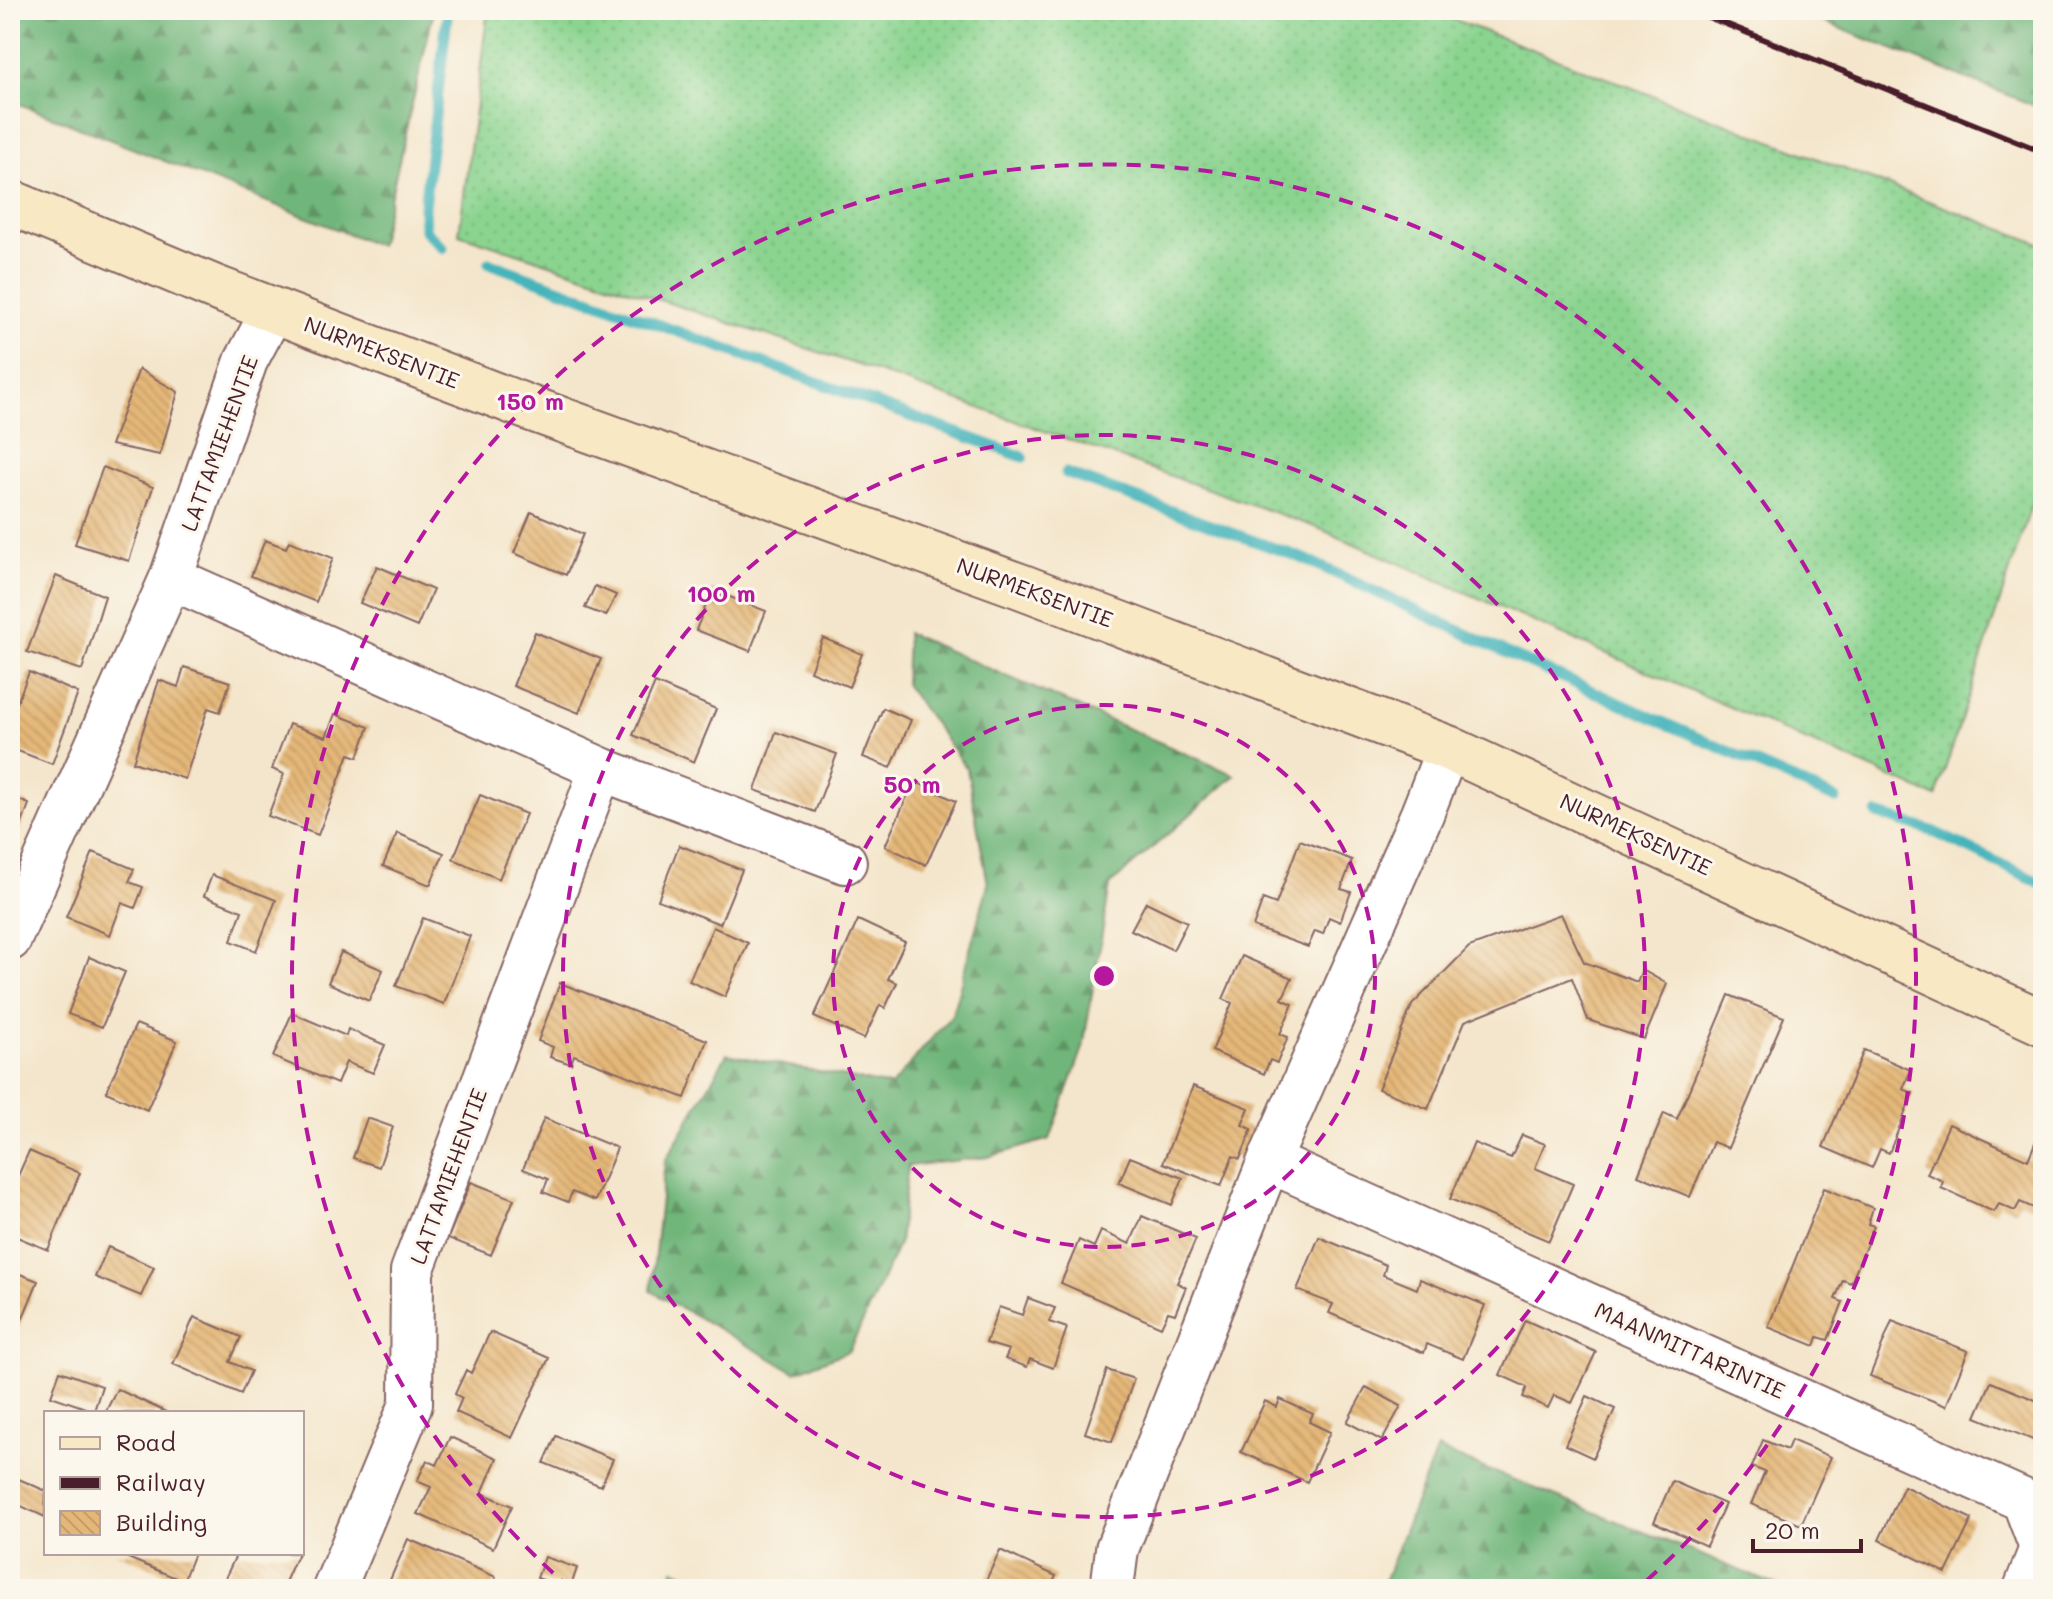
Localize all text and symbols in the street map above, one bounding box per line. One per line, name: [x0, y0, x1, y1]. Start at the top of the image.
street label: NURMEKSENTIE: [300, 309, 464, 395]
street label: LATTAMIEHENTIE: [174, 351, 264, 535]
text: 150 m: [496, 385, 564, 416]
street label: NURMEKSENTIE: [953, 550, 1117, 634]
text: 100 m: [686, 577, 756, 608]
text: 50 m: [883, 768, 941, 799]
street label: NURMEKSENTIE: [1555, 786, 1717, 882]
centre of rings: [1090, 962, 1118, 990]
street label: LATTAMIEHENTIE: [403, 1084, 493, 1268]
street label: MAANMITTARINTIE: [1590, 1295, 1790, 1405]
legend: [44, 1411, 304, 1555]
text: Road: [116, 1426, 176, 1457]
text: Railway: [116, 1466, 206, 1497]
scale bar: [1753, 1503, 1861, 1553]
text: Building: [116, 1506, 207, 1537]
text: 20 m: [1765, 1514, 1820, 1545]

